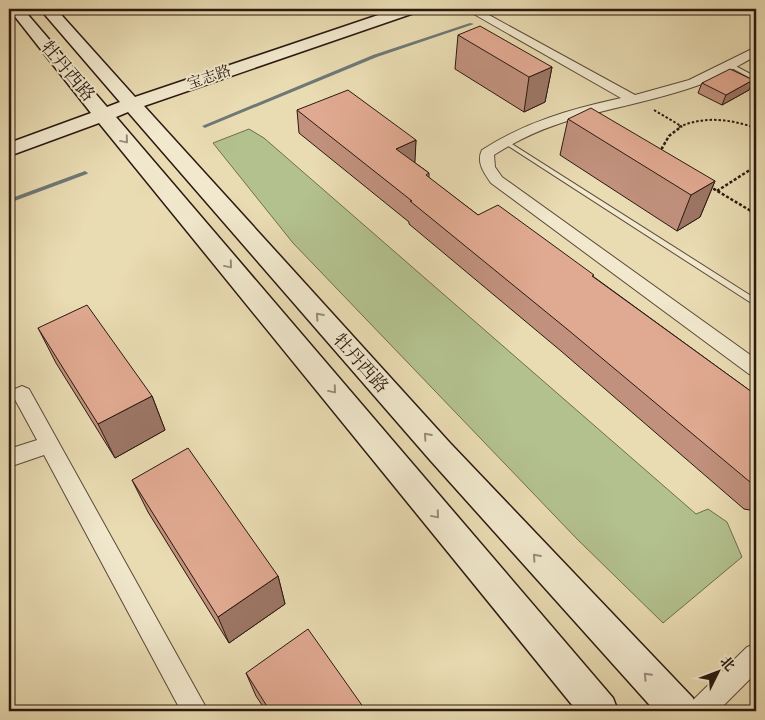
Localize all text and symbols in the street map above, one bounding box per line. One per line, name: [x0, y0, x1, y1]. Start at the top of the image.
street label: 牡丹西路: [36, 36, 100, 106]
street label: 宝志路: [185, 61, 234, 94]
one-way arrow: [120, 134, 129, 143]
one-way arrow: [223, 259, 232, 268]
one-way arrow: [315, 312, 324, 321]
street label: 牡丹西路: [328, 329, 393, 398]
one-way arrow: [327, 384, 335, 393]
one-way arrow: [424, 433, 433, 442]
one-way arrow: [431, 509, 439, 518]
one-way arrow: [533, 554, 542, 563]
north arrow: [692, 648, 742, 698]
text: 北: [716, 653, 738, 675]
one-way arrow: [644, 673, 653, 682]

